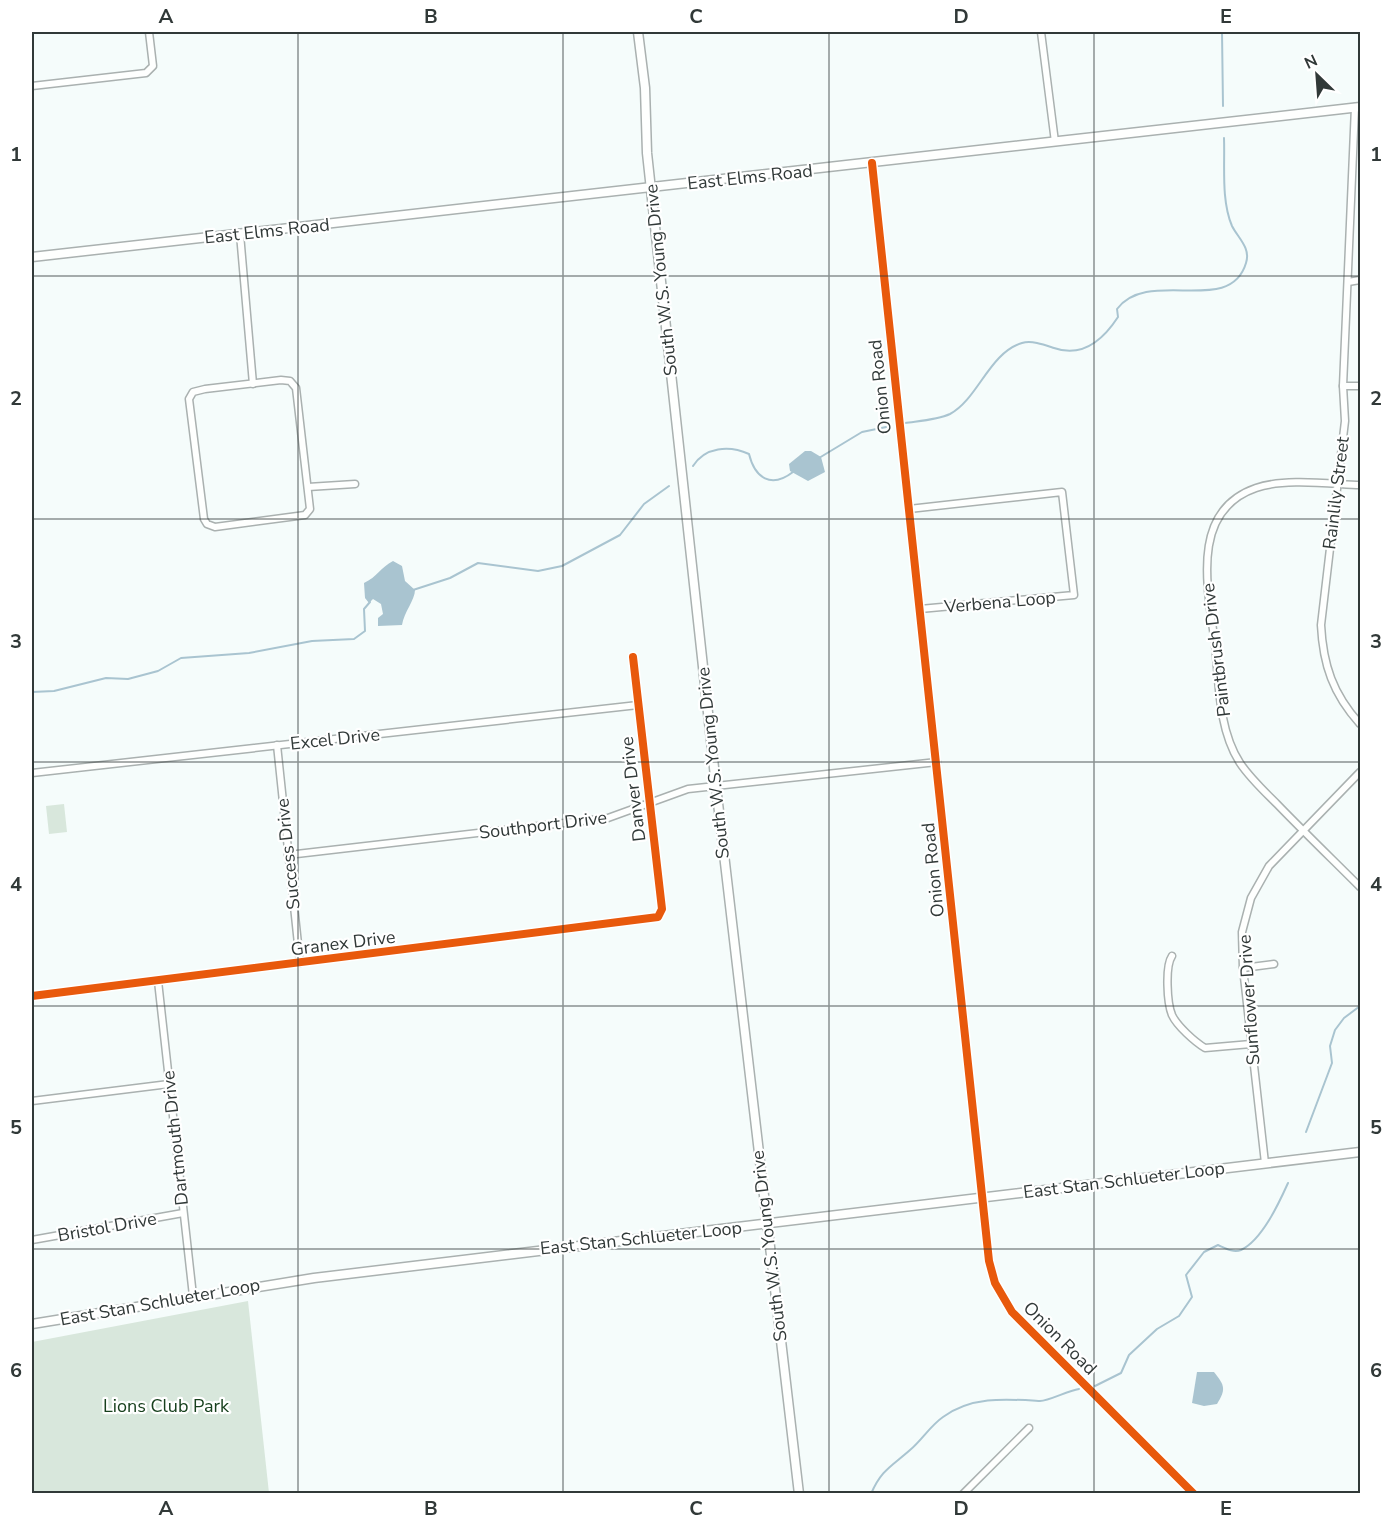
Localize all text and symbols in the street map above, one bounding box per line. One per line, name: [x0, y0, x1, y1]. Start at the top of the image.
text: A: [159, 3, 174, 30]
text: B: [424, 3, 438, 30]
text: C: [689, 3, 703, 30]
text: D: [953, 3, 969, 30]
text: E: [1220, 3, 1232, 30]
north arrow: [1287, 45, 1347, 105]
text: N: [1301, 50, 1321, 75]
text: 1: [10, 141, 22, 168]
text: 1: [1370, 141, 1382, 168]
street label: East Elms Road: [686, 158, 814, 196]
street label: South W.S. Young Drive: [639, 183, 683, 377]
street label: East Elms Road: [203, 212, 331, 250]
street label: Onion Road: [863, 339, 897, 435]
text: 2: [10, 385, 22, 412]
text: 2: [1370, 385, 1382, 412]
street label: Rainlily Street: [1317, 434, 1355, 551]
street label: Paintbrush Drive: [1196, 582, 1236, 718]
street label: Verbena Loop: [942, 585, 1057, 619]
text: 3: [10, 628, 22, 655]
text: 3: [1370, 628, 1382, 655]
street label: South W.S. Young Drive: [691, 666, 735, 860]
street label: Excel Drive: [289, 722, 381, 756]
street label: Danver Drive: [615, 735, 651, 843]
street label: Success Drive: [270, 797, 306, 911]
street label: Southport Drive: [478, 805, 608, 845]
street label: Onion Road: [916, 822, 950, 918]
text: 4: [10, 871, 22, 898]
text: 4: [1370, 871, 1382, 898]
street label: Granex Drive: [289, 925, 397, 961]
street label: Sunflower Drive: [1232, 934, 1266, 1066]
street label: Dartmouth Drive: [156, 1069, 194, 1207]
text: 5: [10, 1114, 22, 1141]
text: 5: [1370, 1114, 1382, 1141]
street label: South W.S. Young Drive: [745, 1149, 793, 1343]
street label: East Stan Schlueter Loop: [1022, 1156, 1226, 1204]
street label: Bristol Drive: [56, 1206, 158, 1248]
street label: East Stan Schlueter Loop: [539, 1215, 743, 1261]
street label: East Stan Schlueter Loop: [58, 1273, 262, 1331]
street label: Onion Road: [1018, 1296, 1102, 1380]
text: 6: [10, 1357, 22, 1384]
text: 6: [1370, 1357, 1382, 1384]
park label: Lions Club Park: [103, 1394, 230, 1418]
text: A: [159, 1495, 174, 1522]
text: B: [424, 1495, 438, 1522]
text: C: [689, 1495, 703, 1522]
text: D: [953, 1495, 969, 1522]
text: E: [1220, 1495, 1232, 1522]

